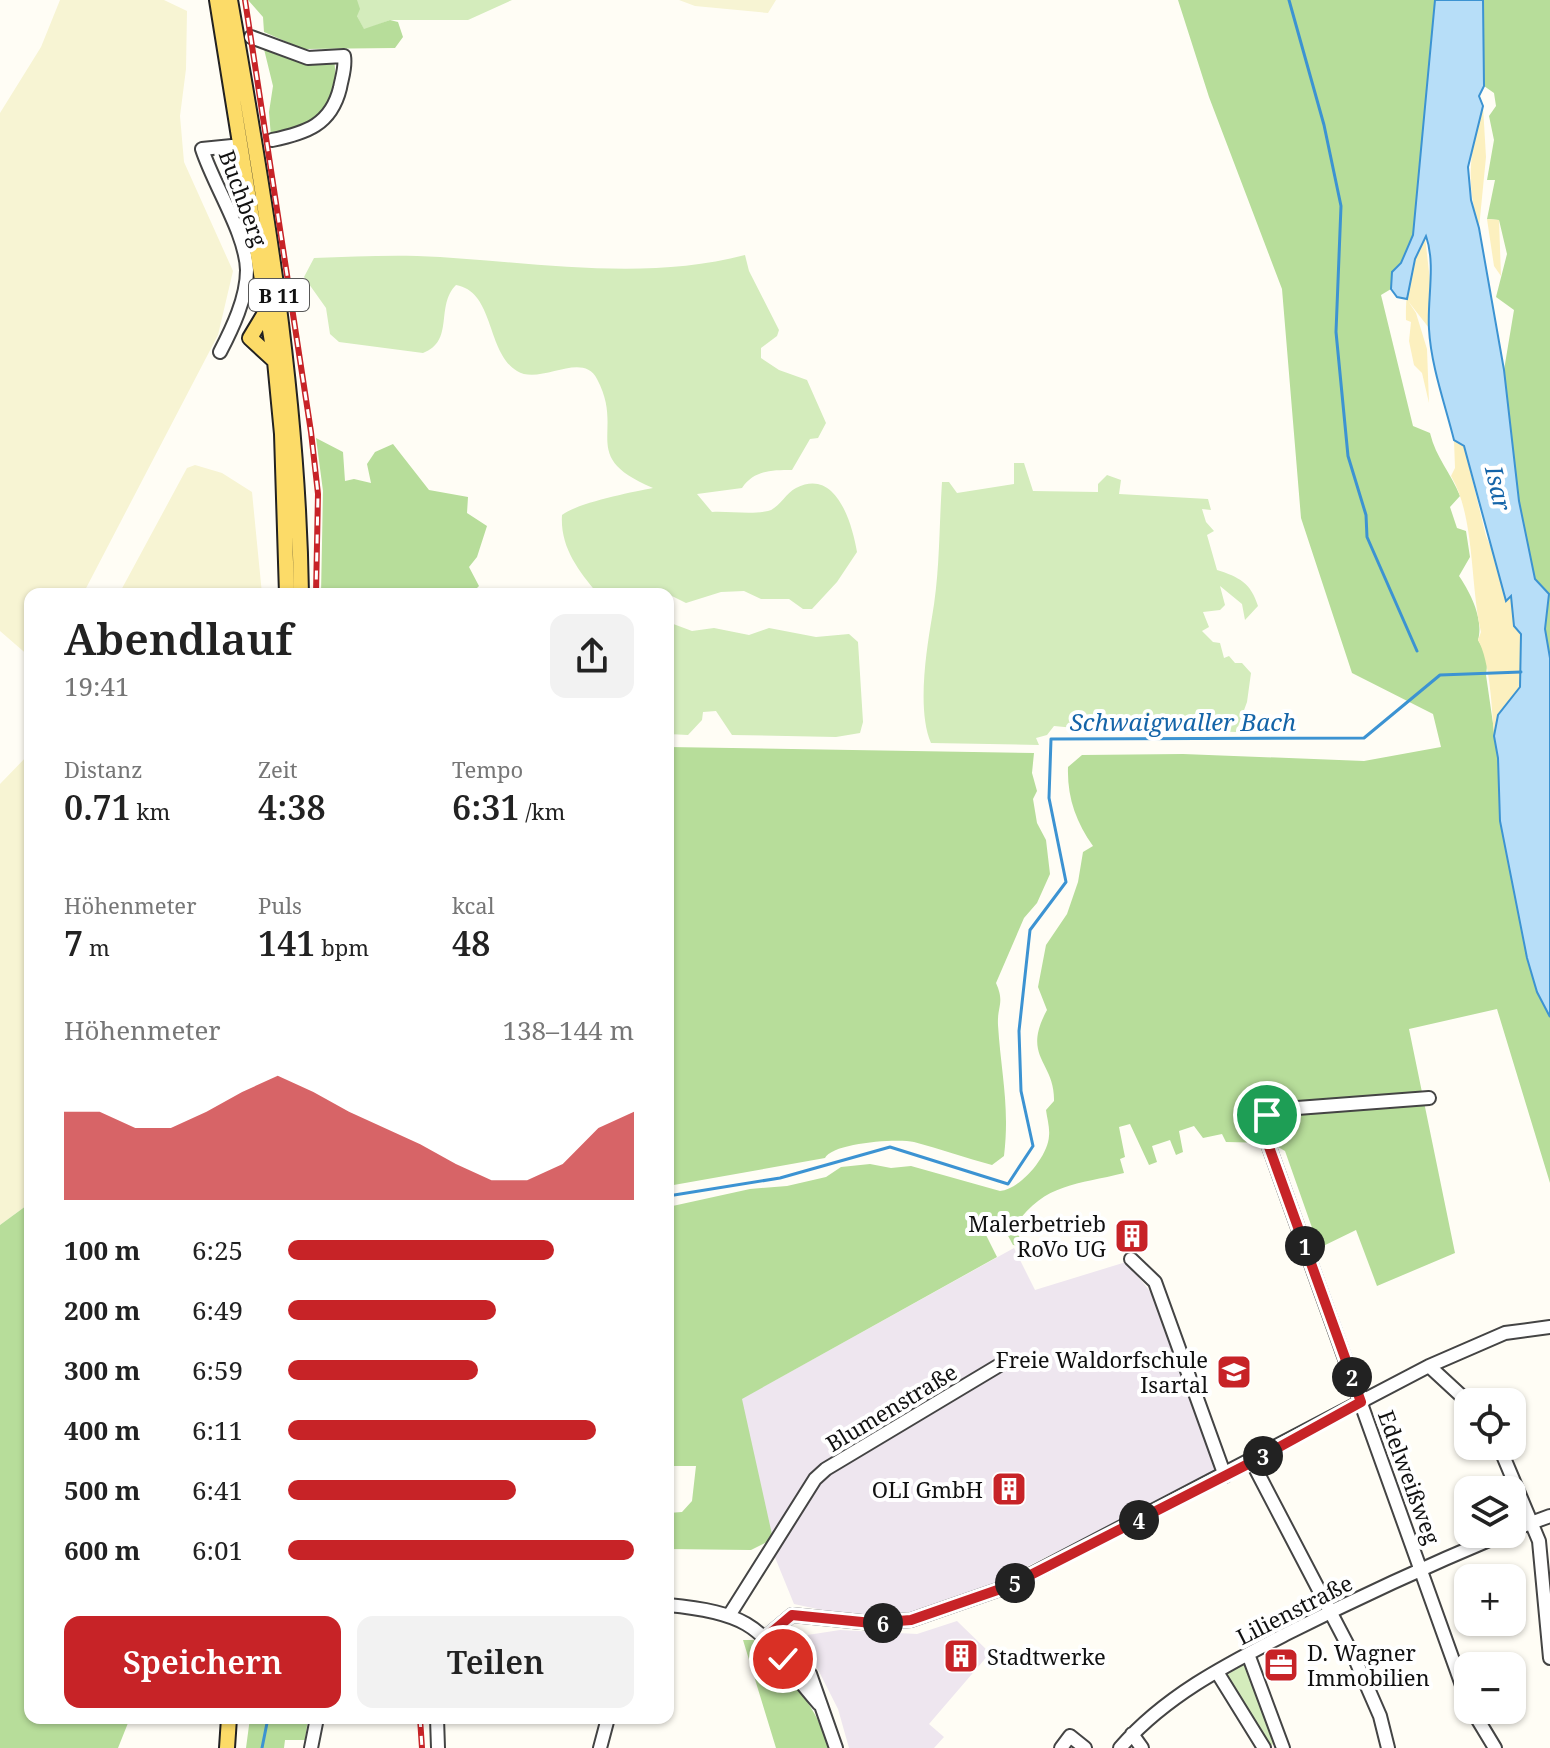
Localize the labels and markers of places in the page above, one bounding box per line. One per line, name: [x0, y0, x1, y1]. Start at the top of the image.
pin: [1233, 1081, 1301, 1149]
place label: Malerbetrieb RoVo UG: [968, 1208, 1106, 1263]
building icon: Malerbetrieb RoVo UG: [1113, 1217, 1151, 1255]
pin: 1: [1285, 1226, 1325, 1266]
place label: Freie Waldorfschule Isartal: [996, 1344, 1208, 1399]
school or university icon: Freie Waldorfschule Isartal: [1215, 1353, 1253, 1391]
pin: 2: [1332, 1357, 1372, 1397]
pin: 3: [1243, 1436, 1283, 1476]
building icon: OLI GmbH: [990, 1470, 1028, 1508]
place label: OLI GmbH: [872, 1474, 983, 1504]
pin: 4: [1119, 1500, 1159, 1540]
pin: 5: [995, 1563, 1035, 1603]
pin: 6: [863, 1603, 903, 1643]
pin: [749, 1625, 817, 1693]
building icon: Stadtwerke: [942, 1637, 980, 1675]
place label: D. Wagner Immobilien: [1307, 1637, 1430, 1692]
place label: Stadtwerke: [987, 1641, 1106, 1671]
office icon: D. Wagner Immobilien: [1262, 1646, 1300, 1684]

